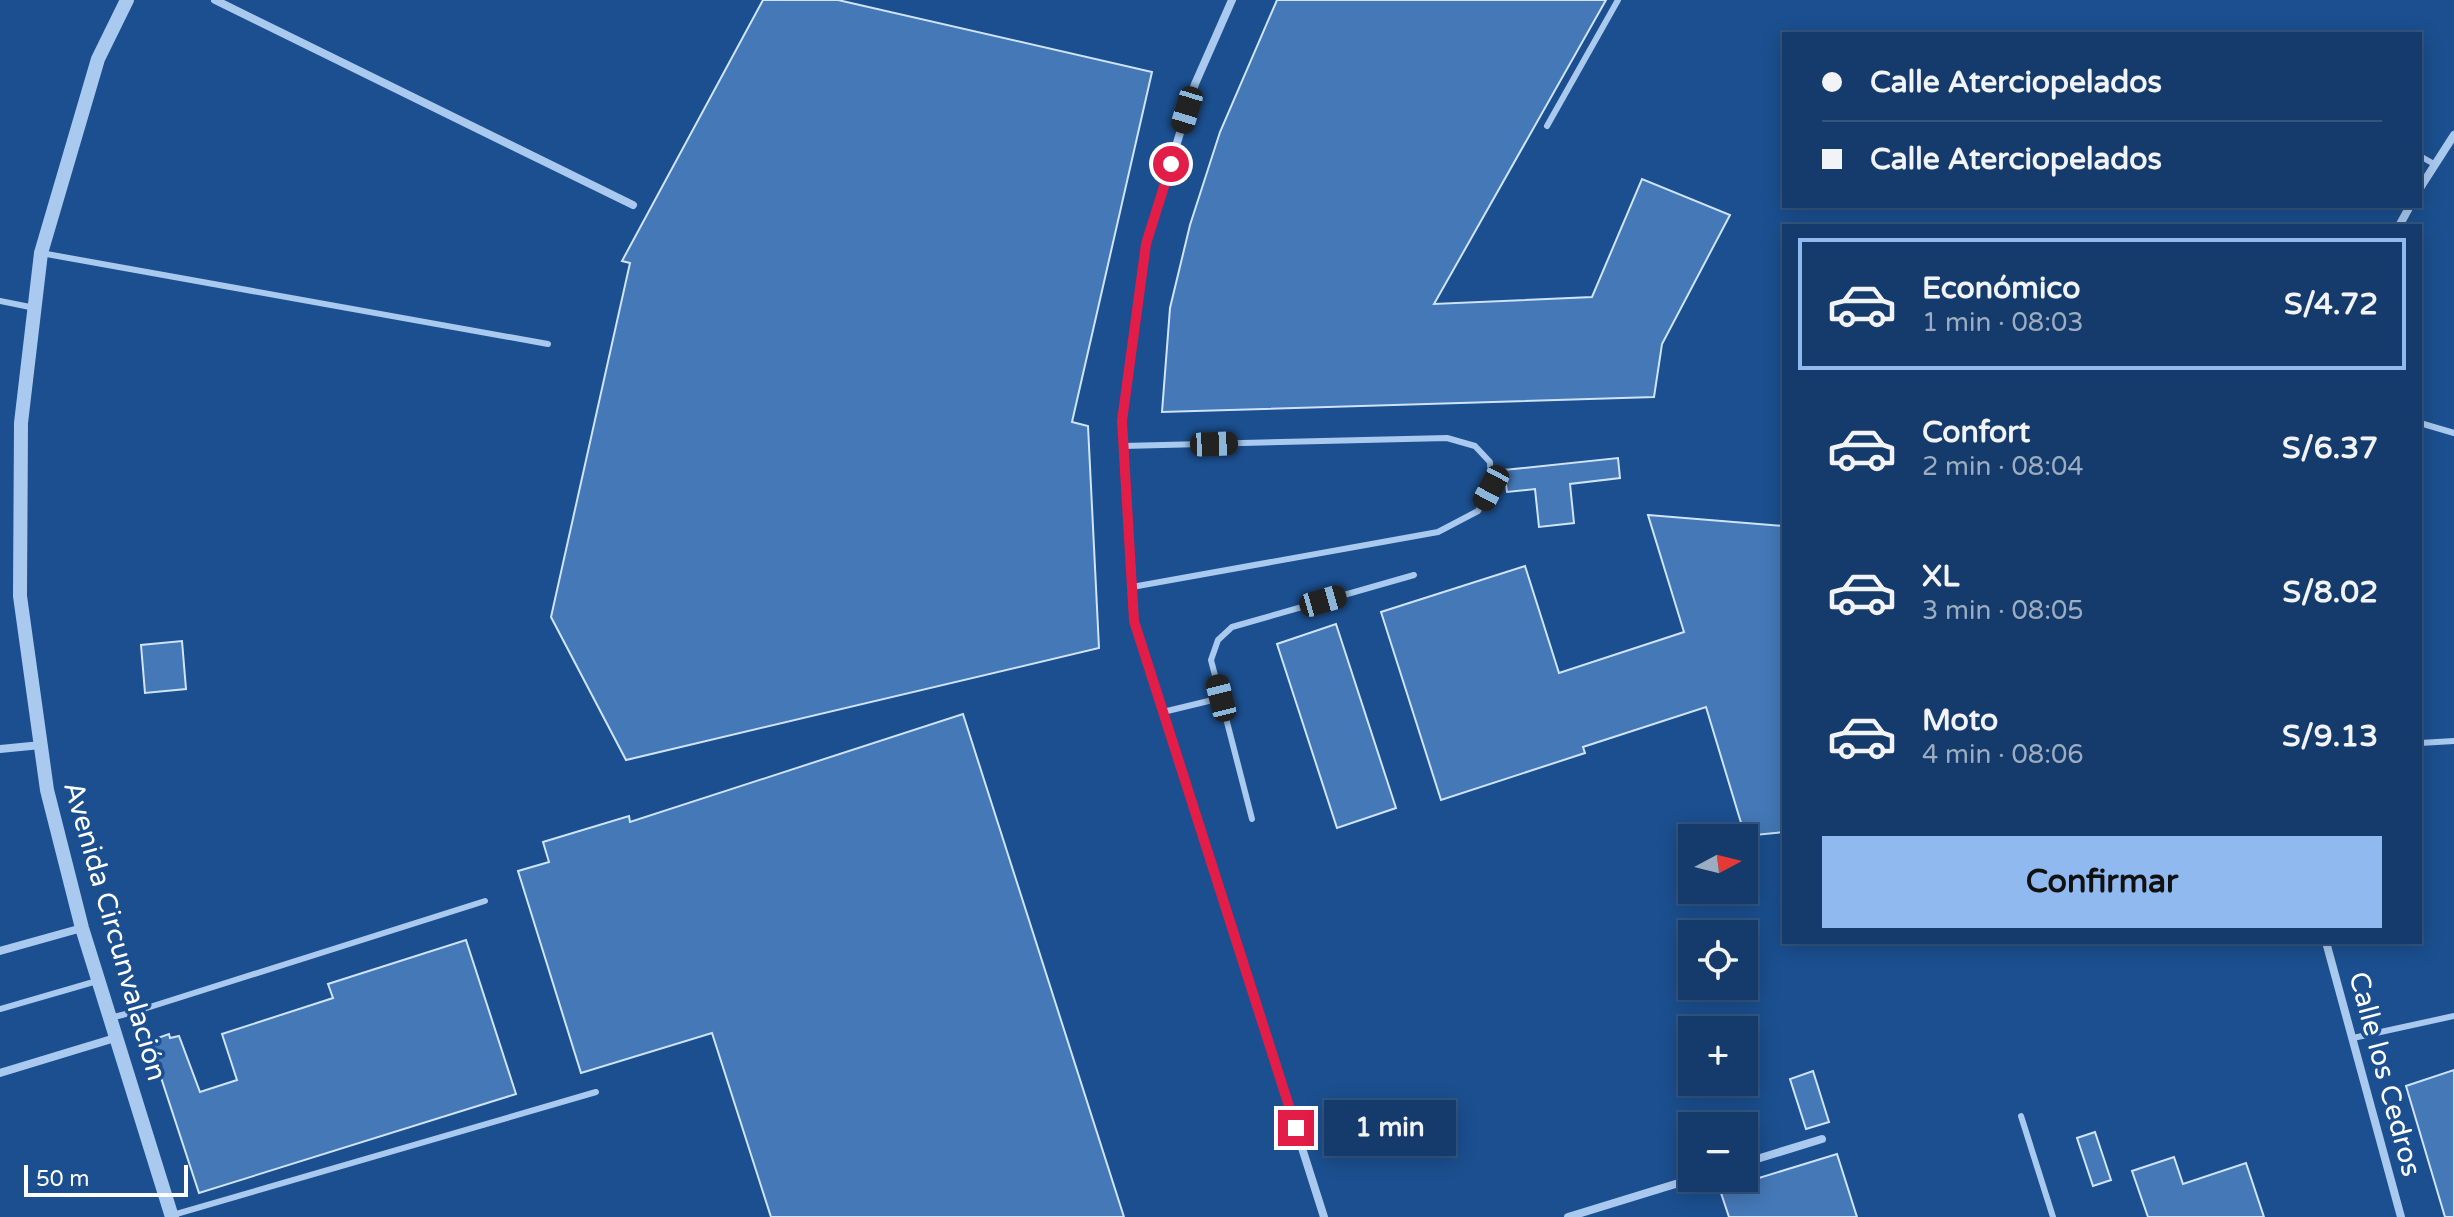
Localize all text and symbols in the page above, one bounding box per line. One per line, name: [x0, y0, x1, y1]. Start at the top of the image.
text: Calle Aterciopelados: [1870, 64, 2162, 101]
car: [1169, 84, 1205, 136]
text: Calle Aterciopelados: [1870, 141, 2162, 178]
route start: [1153, 146, 1189, 182]
icon: car: [1826, 268, 1898, 340]
text: Económico: [1922, 270, 2080, 307]
text: S/4.72: [2284, 286, 2378, 323]
text: 1 min · 08:03: [1922, 307, 2084, 338]
icon: car: [1826, 412, 1898, 484]
text: Confort: [1922, 414, 2030, 451]
text: S/6.37: [2282, 430, 2378, 467]
car: [1190, 431, 1238, 457]
text: 2 min · 08:04: [1922, 451, 2084, 482]
car: [1469, 461, 1513, 515]
icon: car: [1826, 556, 1898, 628]
text: XL: [1922, 558, 1959, 595]
text: S/8.02: [2283, 574, 2378, 611]
car: [1297, 583, 1349, 619]
text: 3 min · 08:05: [1922, 595, 2084, 626]
car: [1204, 672, 1238, 724]
icon: car: [1826, 700, 1898, 772]
text: Moto: [1922, 702, 1998, 739]
text: S/9.13: [2282, 718, 2378, 755]
text: 4 min · 08:06: [1922, 739, 2084, 770]
street label: Avenida Circunvalación: [56, 777, 174, 1085]
north arrow: [1678, 824, 1758, 904]
map controls: [1678, 824, 1758, 1192]
button: Confirmar: [1822, 836, 2382, 928]
button: locate: [1678, 920, 1758, 1000]
street label: Calle los Cedros: [2341, 968, 2429, 1180]
button: +: [1678, 1016, 1758, 1096]
callout: 1 min: [1324, 1100, 1456, 1156]
route end: [1278, 1110, 1314, 1146]
text: 1 min: [1355, 1112, 1425, 1143]
button: −: [1678, 1112, 1758, 1192]
scale bar: [24, 1161, 188, 1197]
text: 50 m: [36, 1166, 90, 1192]

